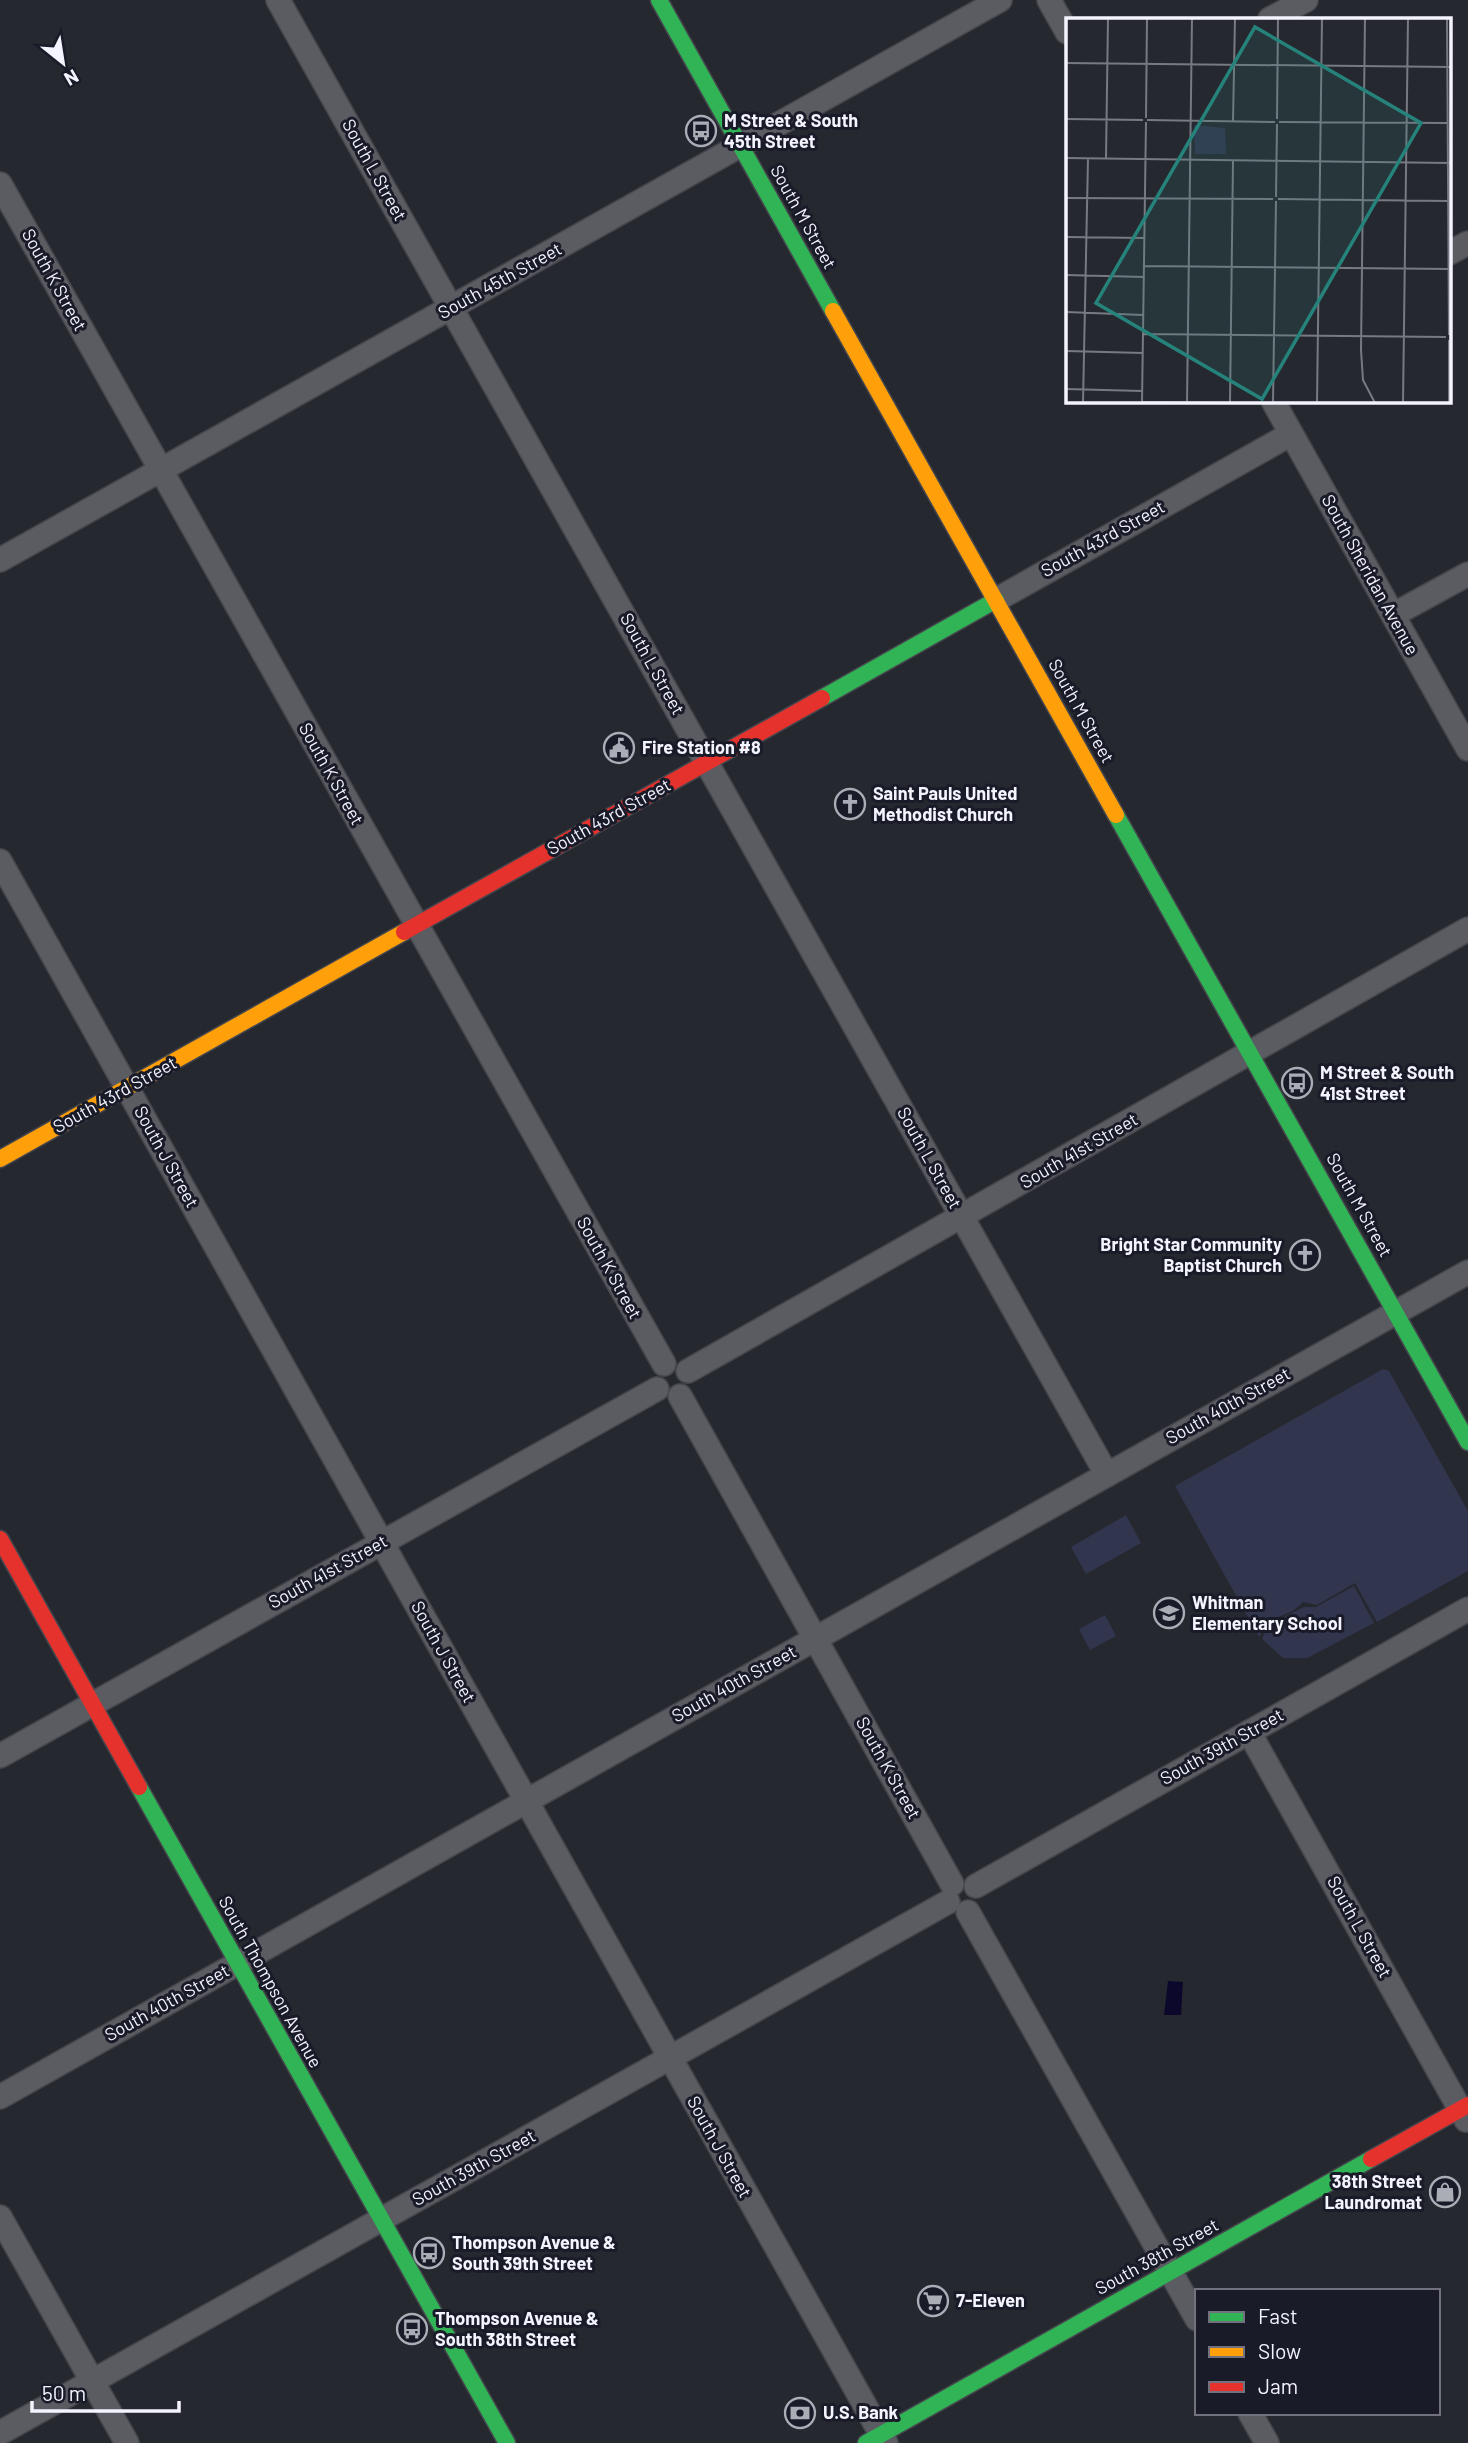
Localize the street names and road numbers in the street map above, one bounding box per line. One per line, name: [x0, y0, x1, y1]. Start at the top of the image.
street label: South L Street: [338, 115, 412, 224]
street label: South M Street: [766, 161, 841, 272]
street label: South K Street: [18, 225, 92, 335]
street label: South 45th Street: [434, 237, 565, 323]
street label: South Sheridan Avenue: [1318, 490, 1424, 659]
street label: South 43rd Street: [1037, 495, 1168, 581]
street label: South L Street: [616, 609, 690, 718]
street label: South M Street: [1044, 655, 1119, 766]
street label: South K Street: [295, 719, 369, 829]
street label: South 43rd Street: [543, 773, 674, 859]
street label: South 43rd Street: [49, 1051, 180, 1137]
street label: South J Street: [130, 1102, 204, 1211]
street label: South L Street: [893, 1103, 967, 1212]
street label: South 41st Street: [1016, 1108, 1141, 1193]
street label: South M Street: [1322, 1149, 1397, 1260]
street label: South K Street: [573, 1213, 647, 1323]
street label: South 40th Street: [1161, 1362, 1294, 1448]
street label: South 41st Street: [264, 1529, 391, 1613]
street label: South J Street: [407, 1597, 481, 1706]
street label: South 40th Street: [667, 1640, 800, 1726]
street label: South 39th Street: [1156, 1703, 1287, 1789]
street label: South K Street: [852, 1713, 926, 1823]
street label: South L Street: [1323, 1872, 1397, 1981]
street label: South Thompson Avenue: [214, 1892, 327, 2071]
street label: South 40th Street: [100, 1959, 233, 2045]
street label: South J Street: [683, 2092, 757, 2201]
street label: South 39th Street: [408, 2124, 539, 2210]
street label: South 38th Street: [1091, 2213, 1222, 2299]

